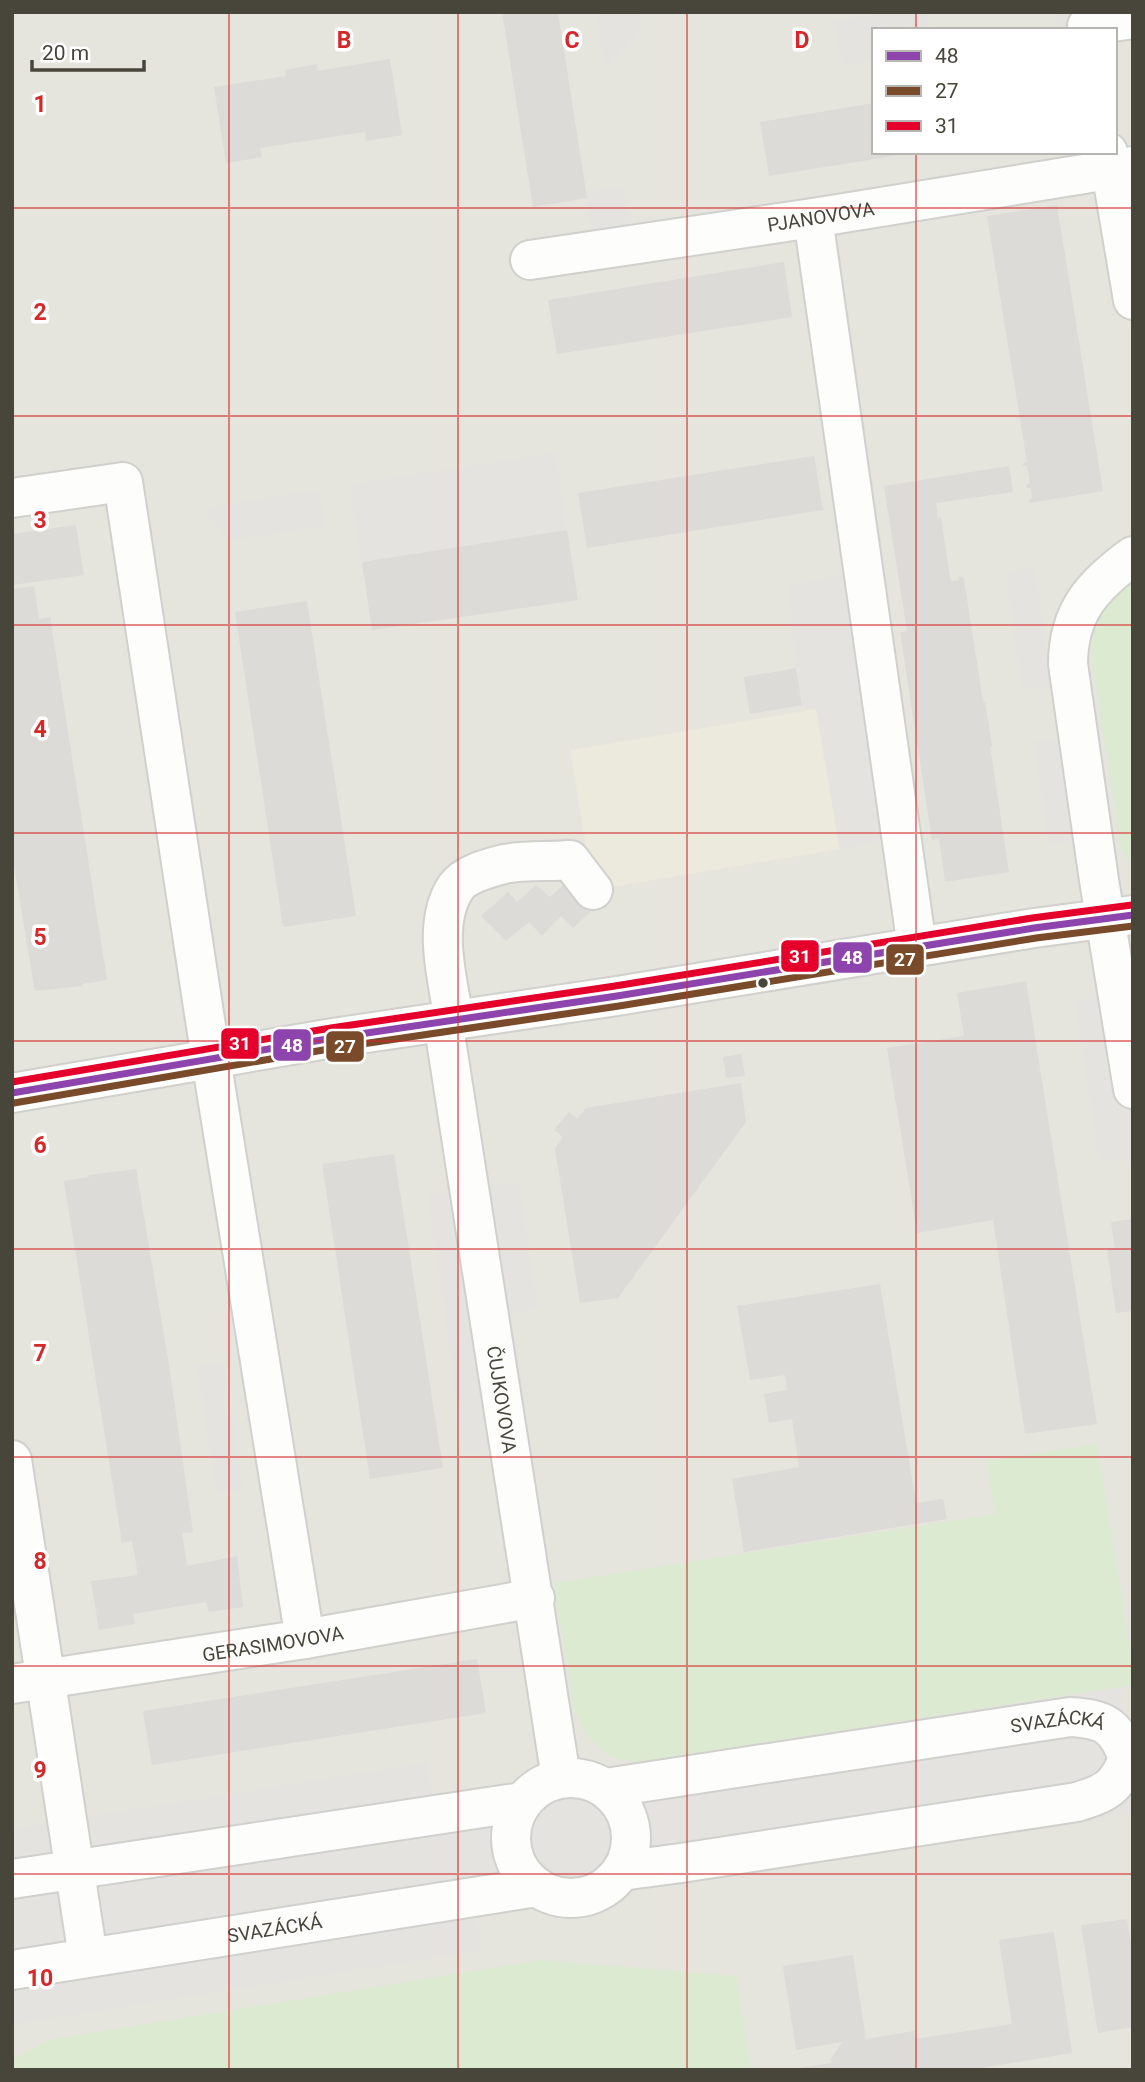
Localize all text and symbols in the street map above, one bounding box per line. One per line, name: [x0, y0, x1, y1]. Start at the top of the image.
text: B: [337, 27, 351, 54]
text: C: [564, 27, 580, 54]
text: D: [795, 27, 809, 54]
scale bar: [32, 28, 144, 72]
legend: [872, 28, 1117, 154]
text: 20 m: [42, 41, 89, 65]
text: 48: [935, 44, 959, 68]
text: 27: [935, 79, 959, 103]
text: 1: [33, 91, 47, 118]
text: 31: [935, 114, 959, 138]
street label: PJANOVOVA: [766, 197, 877, 237]
text: 2: [33, 299, 47, 326]
text: 3: [33, 507, 47, 534]
text: 4: [33, 716, 47, 743]
text: 5: [33, 924, 47, 951]
line badge: 31: [780, 939, 820, 973]
line badge: 48: [832, 941, 873, 974]
line badge: 27: [885, 943, 925, 976]
text: 31: [789, 945, 811, 968]
text: 48: [841, 946, 863, 969]
text: 27: [894, 948, 916, 971]
unlabelled marker: [756, 976, 770, 990]
line badge: 31: [220, 1027, 260, 1060]
line badge: 48: [272, 1028, 312, 1062]
line badge: 27: [325, 1030, 365, 1063]
text: 31: [229, 1032, 251, 1055]
text: 48: [281, 1034, 303, 1057]
text: 27: [334, 1035, 356, 1058]
text: 6: [33, 1132, 47, 1159]
text: 7: [33, 1340, 47, 1367]
street label: ČUJKOVOVA: [482, 1344, 521, 1455]
text: 8: [33, 1548, 47, 1575]
street label: GERASIMOVOVA: [201, 1621, 346, 1667]
street label: SVAZÁCKÁ: [1009, 1706, 1109, 1738]
text: 9: [33, 1757, 47, 1784]
street label: SVAZÁCKÁ: [226, 1910, 324, 1948]
text: 10: [27, 1965, 53, 1992]

